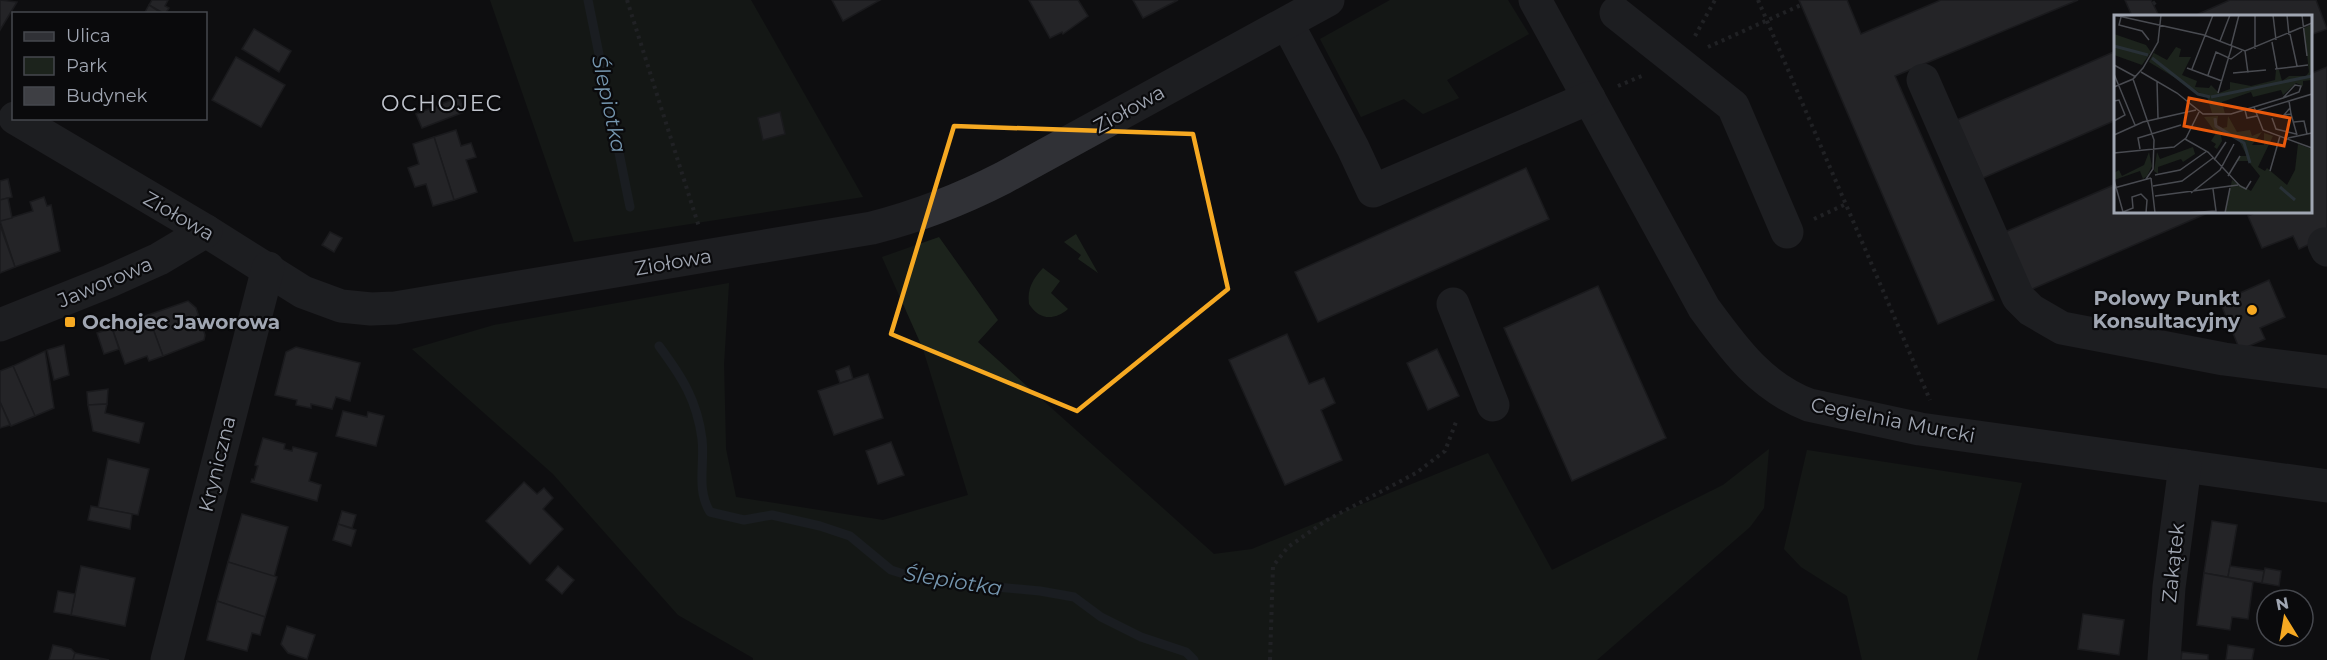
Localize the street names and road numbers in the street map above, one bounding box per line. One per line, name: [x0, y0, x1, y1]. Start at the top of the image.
street label: Ziołowa: [1089, 80, 1169, 138]
street label: Ziołowa: [139, 186, 219, 246]
street label: Ziołowa: [633, 243, 713, 281]
street label: Jaworowa: [53, 251, 156, 313]
street label: Cegielnia Murcki: [1809, 392, 1977, 448]
street label: Kryniczna: [193, 413, 241, 515]
street label: Zakątek: [2157, 522, 2189, 604]

